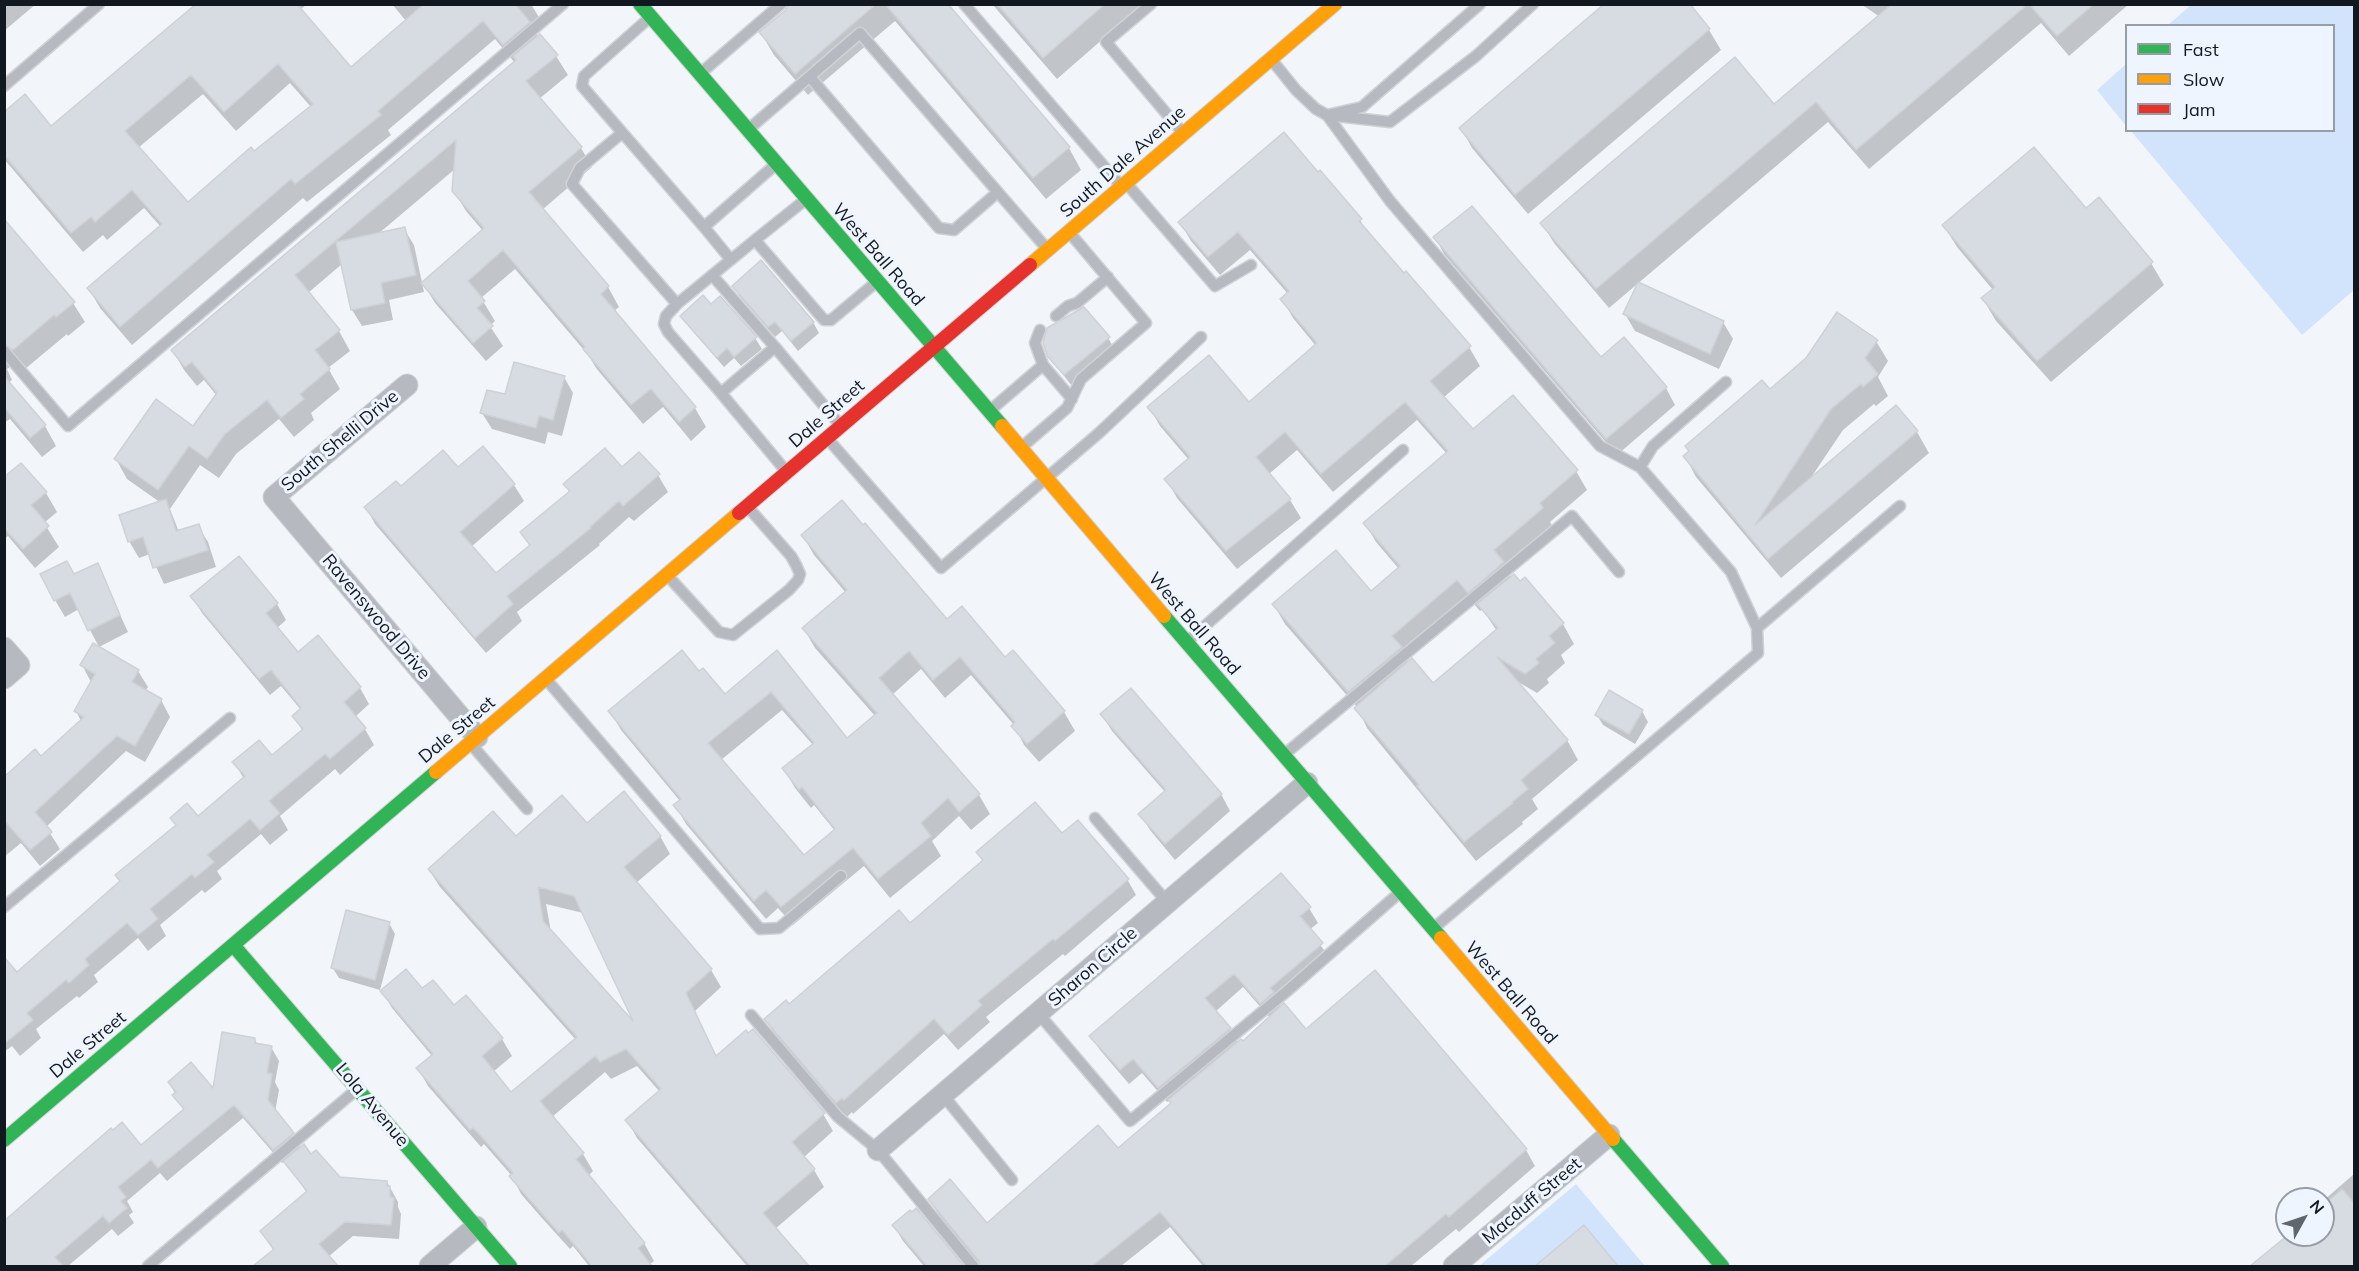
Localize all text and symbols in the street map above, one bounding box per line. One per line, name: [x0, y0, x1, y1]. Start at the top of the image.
legend: [2125, 24, 2335, 132]
text: Fast: [2183, 38, 2219, 61]
text: Slow: [2183, 68, 2224, 91]
text: Jam: [2183, 98, 2216, 121]
street label: South Dale Avenue: [1056, 102, 1190, 222]
street label: West Ball Road: [828, 199, 928, 311]
street label: Dale Street: [785, 375, 869, 453]
street label: South Shelli Drive: [277, 386, 403, 496]
street label: Ravenswood Drive: [317, 550, 435, 684]
street label: West Ball Road: [1144, 568, 1244, 680]
street label: Dale Street: [415, 692, 499, 768]
street label: Sharon Circle: [1044, 923, 1142, 1011]
street label: West Ball Road: [1461, 937, 1561, 1049]
street label: Dale Street: [46, 1007, 130, 1083]
street label: Lola Avenue: [331, 1059, 413, 1151]
street label: Macduff Street: [1478, 1153, 1586, 1249]
north arrow: [2275, 1187, 2335, 1247]
text: N: [2306, 1196, 2329, 1218]

